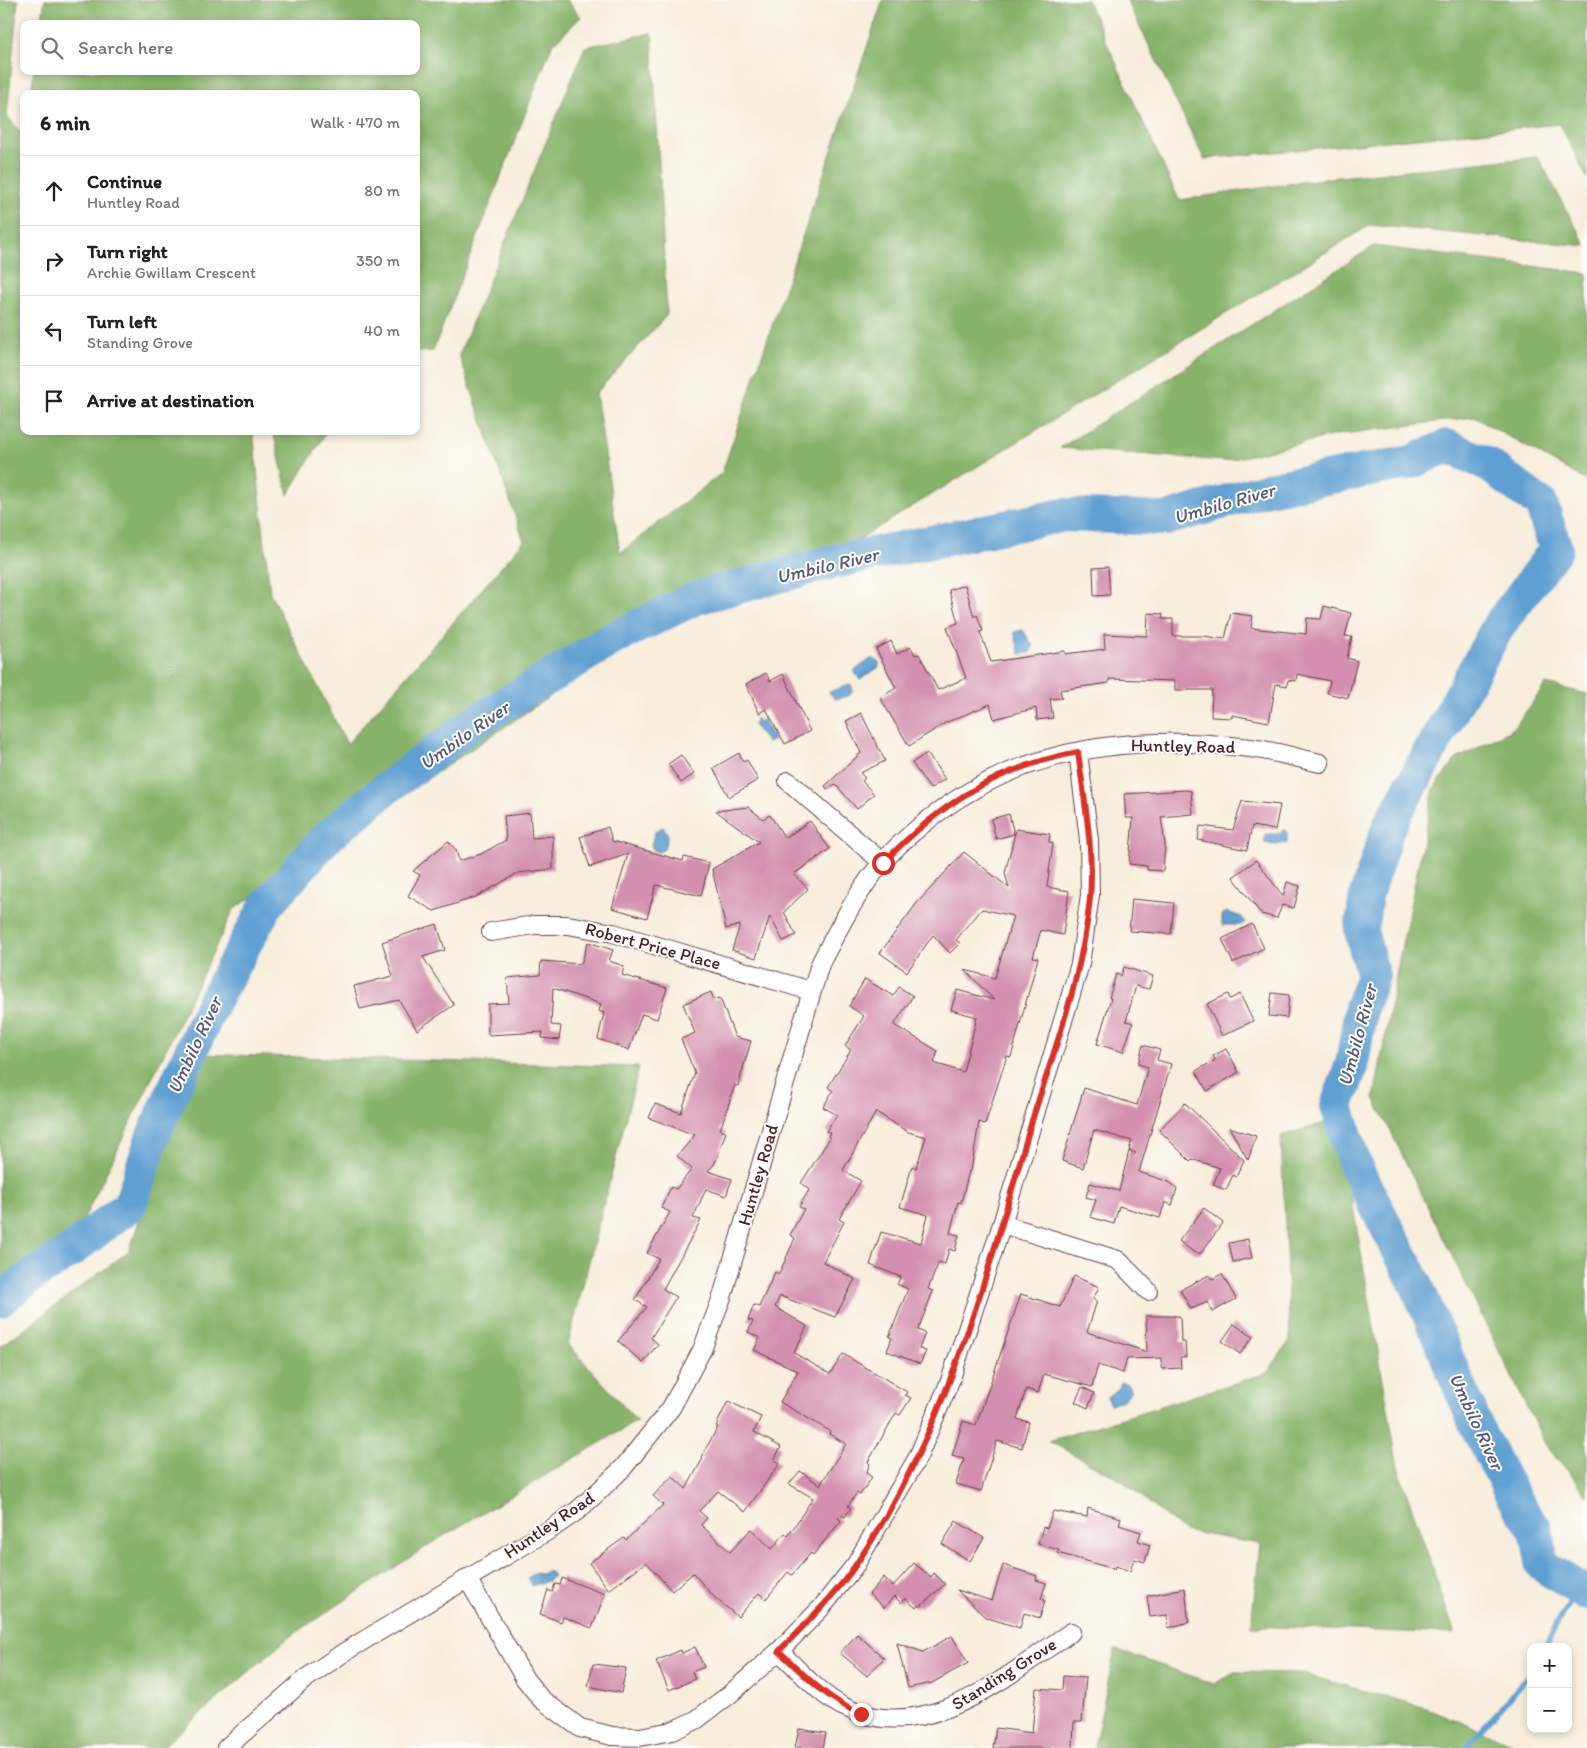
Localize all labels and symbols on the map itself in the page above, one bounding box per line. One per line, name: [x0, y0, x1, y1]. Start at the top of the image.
water label: Umbilo River: [1171, 478, 1279, 529]
water label: Umbilo River: [774, 542, 882, 588]
water label: Umbilo River: [415, 695, 515, 775]
street label: Huntley Road: [1131, 734, 1236, 758]
route start: [872, 852, 895, 875]
street label: Robert Price Place: [583, 917, 723, 975]
water label: Umbilo River: [1333, 980, 1383, 1088]
water label: Umbilo River: [162, 992, 228, 1097]
street label: Huntley Road: [733, 1121, 783, 1228]
water label: Umbilo River: [1444, 1369, 1510, 1475]
street label: Huntley Road: [500, 1486, 599, 1563]
street label: Standing Grove: [948, 1633, 1060, 1715]
route end: [850, 1703, 873, 1726]

